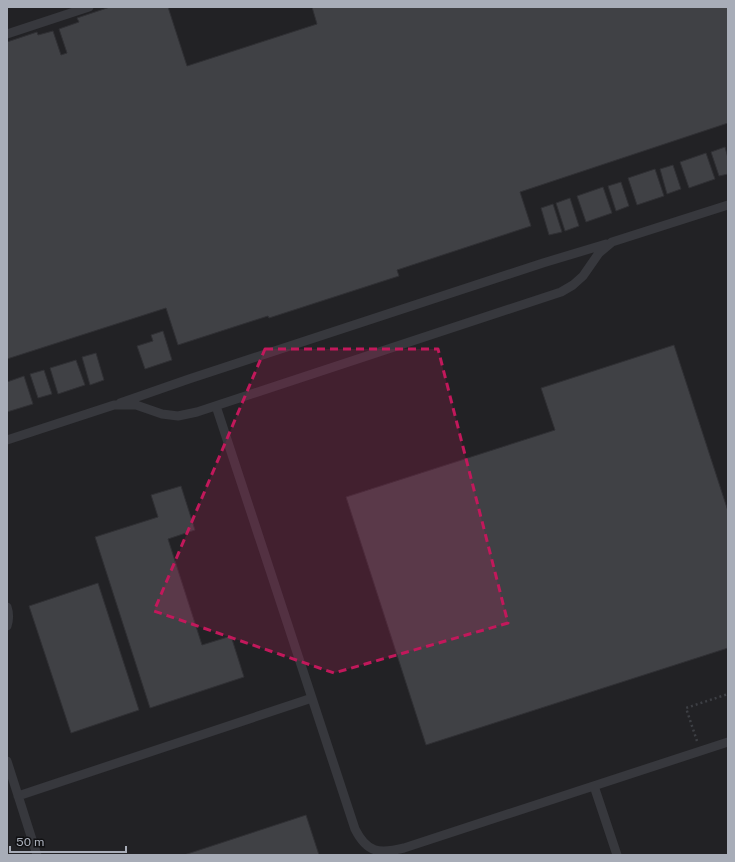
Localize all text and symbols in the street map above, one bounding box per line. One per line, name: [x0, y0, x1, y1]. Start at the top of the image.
scale bar: [10, 828, 126, 854]
text: 50 m: [16, 835, 44, 849]

